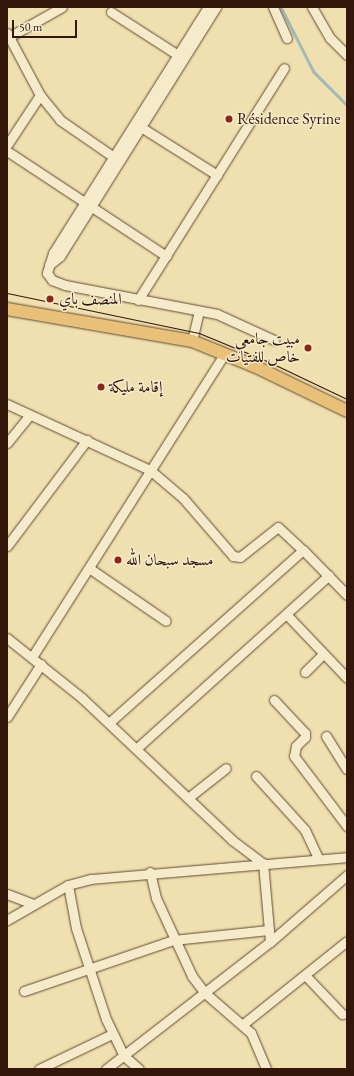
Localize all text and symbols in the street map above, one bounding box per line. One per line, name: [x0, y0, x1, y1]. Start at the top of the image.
scale bar: [14, 12, 79, 38]
text: 50 m: [19, 19, 42, 35]
place label: Résidence Syrine: [237, 109, 341, 129]
marker: Résidence Syrine: [224, 114, 234, 124]
place label: المنصف باي: [59, 289, 122, 309]
marker: المنصف باي: [44, 293, 56, 305]
place label: مبيت جامعي خاص للفتيات: [226, 329, 300, 367]
marker: مبيت جامعي خاص للفتيات: [303, 343, 313, 353]
place label: إقامة مليكة: [109, 377, 162, 397]
marker: إقامة مليكة: [96, 382, 106, 392]
place label: مسجد سبحان الله: [126, 550, 213, 570]
marker: مسجد سبحان الله: [113, 555, 123, 565]

